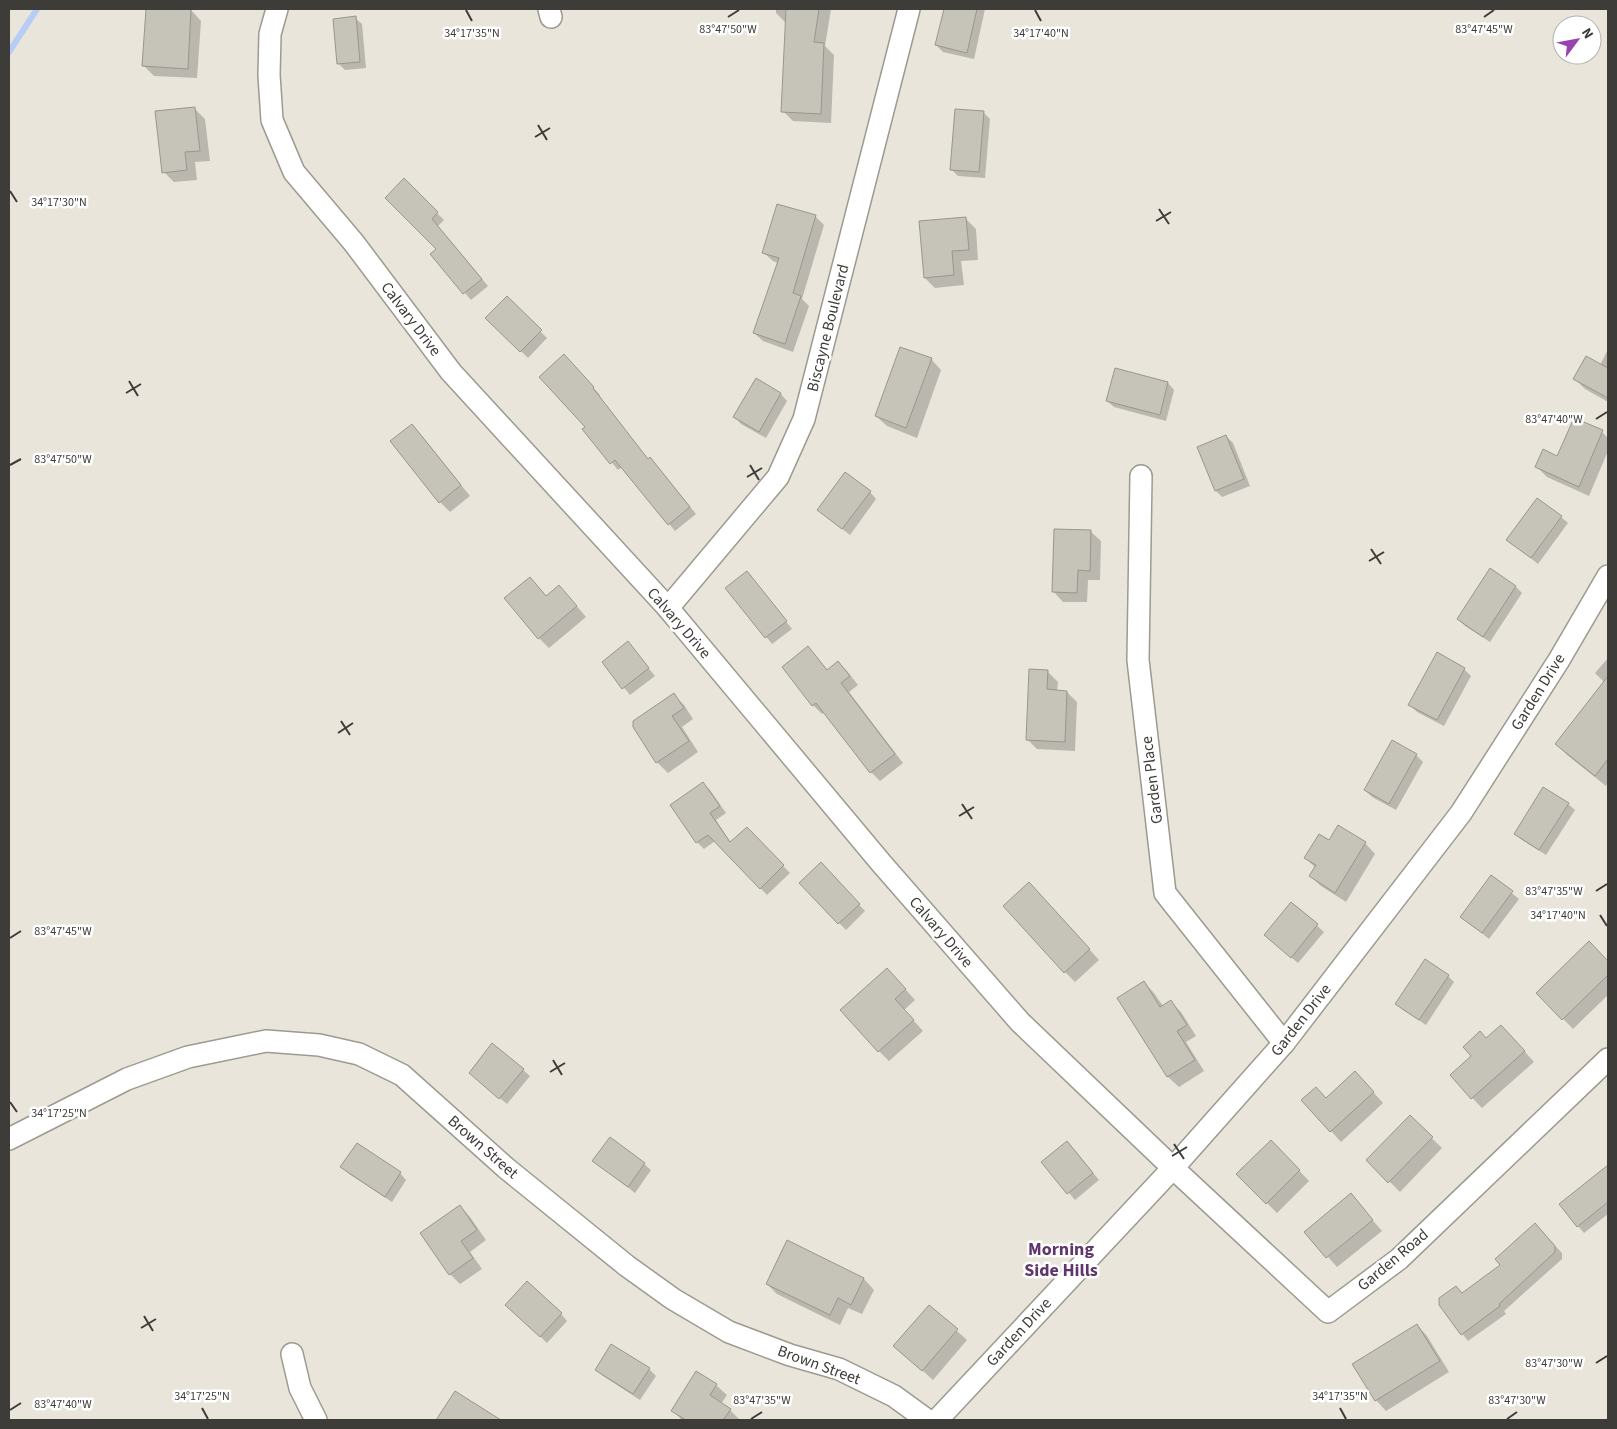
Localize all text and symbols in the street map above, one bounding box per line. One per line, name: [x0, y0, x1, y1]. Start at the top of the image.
north arrow: [1552, 15, 1602, 65]
text: 83°47'50"W: [699, 21, 757, 38]
text: 83°47'45"W: [1455, 21, 1513, 38]
text: N: [1576, 24, 1598, 43]
text: 34°17'35"N: [444, 25, 500, 42]
text: 34°17'40"N: [1013, 25, 1069, 42]
text: 34°17'30"N: [31, 194, 87, 211]
street label: Biscayne Boulevard: [801, 262, 855, 394]
street label: Calvary Drive: [376, 277, 446, 361]
text: 83°47'40"W: [1525, 411, 1583, 428]
text: 83°47'50"W: [34, 451, 92, 468]
street label: Calvary Drive: [642, 583, 716, 663]
street label: Garden Drive: [1506, 649, 1570, 735]
street label: Garden Place: [1136, 735, 1168, 825]
text: 83°47'35"W: [1525, 883, 1583, 900]
street label: Calvary Drive: [904, 892, 978, 972]
text: 34°17'40"N: [1530, 907, 1586, 924]
text: 83°47'45"W: [34, 923, 92, 940]
street label: Garden Drive: [1266, 979, 1336, 1061]
text: 34°17'25"N: [31, 1105, 87, 1122]
street label: Brown Street: [443, 1110, 523, 1184]
street label: Garden Road: [1353, 1224, 1433, 1296]
district label: Morning Side Hills: [1024, 1237, 1098, 1283]
street label: Garden Drive: [981, 1293, 1057, 1371]
street label: Brown Street: [774, 1340, 864, 1390]
text: 83°47'30"W: [1525, 1355, 1583, 1372]
text: 34°17'25"N: [174, 1388, 230, 1405]
text: 34°17'35"N: [1312, 1388, 1368, 1405]
text: 83°47'35"W: [733, 1392, 791, 1409]
text: 83°47'30"W: [1488, 1392, 1546, 1409]
text: 83°47'40"W: [34, 1396, 92, 1413]

